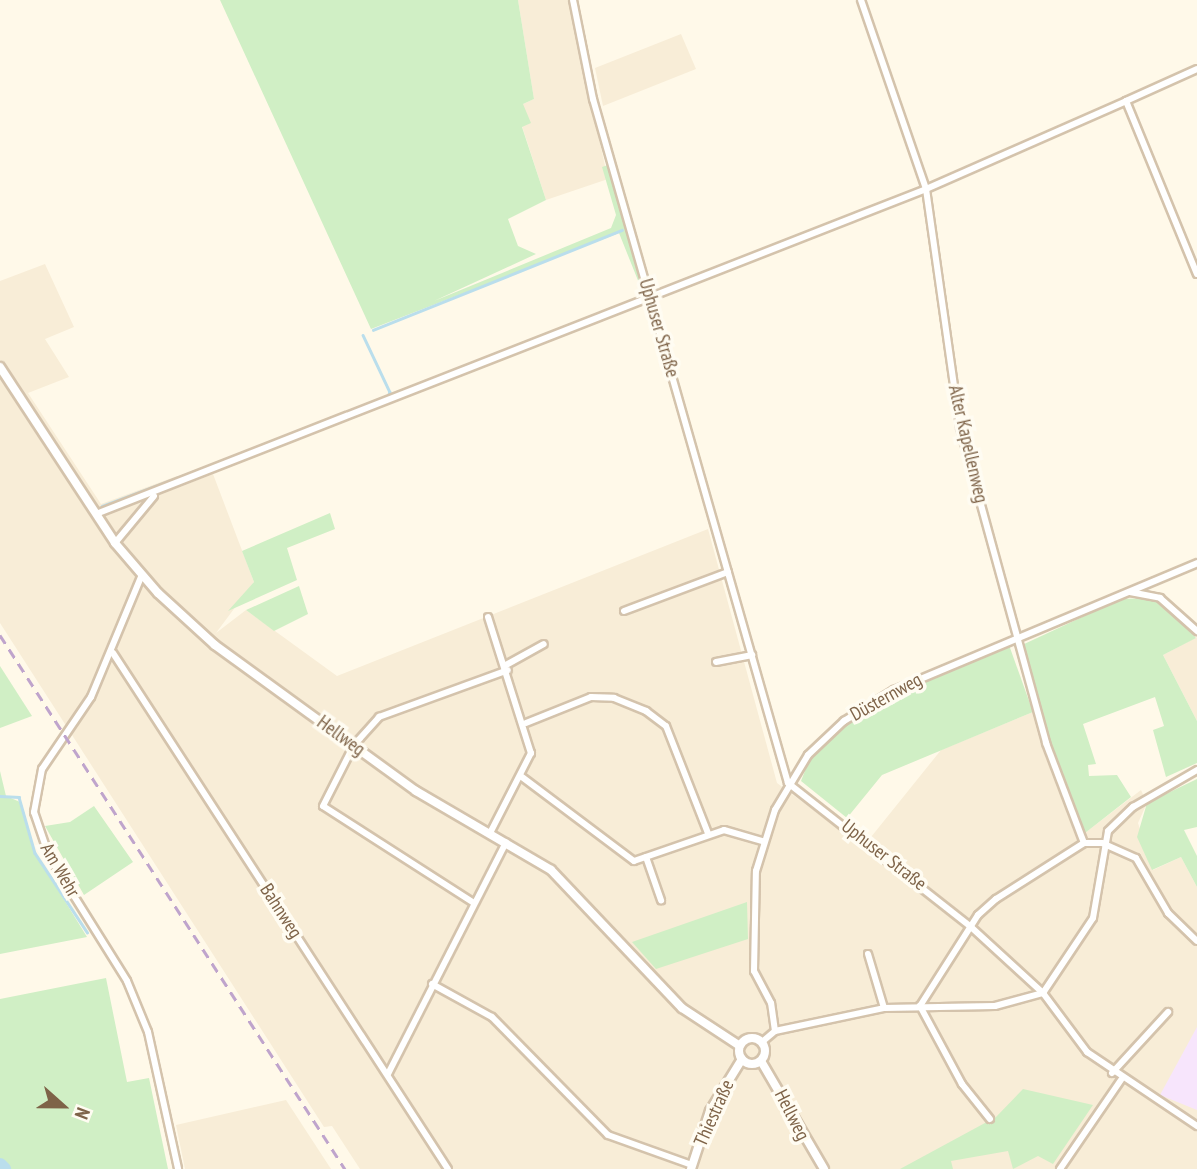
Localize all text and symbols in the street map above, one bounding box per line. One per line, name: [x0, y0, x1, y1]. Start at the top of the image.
street label: Uphuser Straße: [634, 276, 684, 380]
street label: Alter Kapellenweg: [943, 383, 993, 505]
street label: Düsternweg: [846, 668, 926, 726]
street label: Hellweg: [313, 711, 369, 761]
street label: Uphuser Straße: [837, 815, 931, 895]
street label: Am Wehr: [35, 839, 85, 901]
street label: Bahnweg: [255, 880, 307, 942]
north arrow: [28, 1071, 98, 1141]
street label: Thiestraße: [689, 1076, 739, 1150]
street label: Hellweg: [770, 1086, 814, 1144]
text: N: [70, 1104, 96, 1123]

